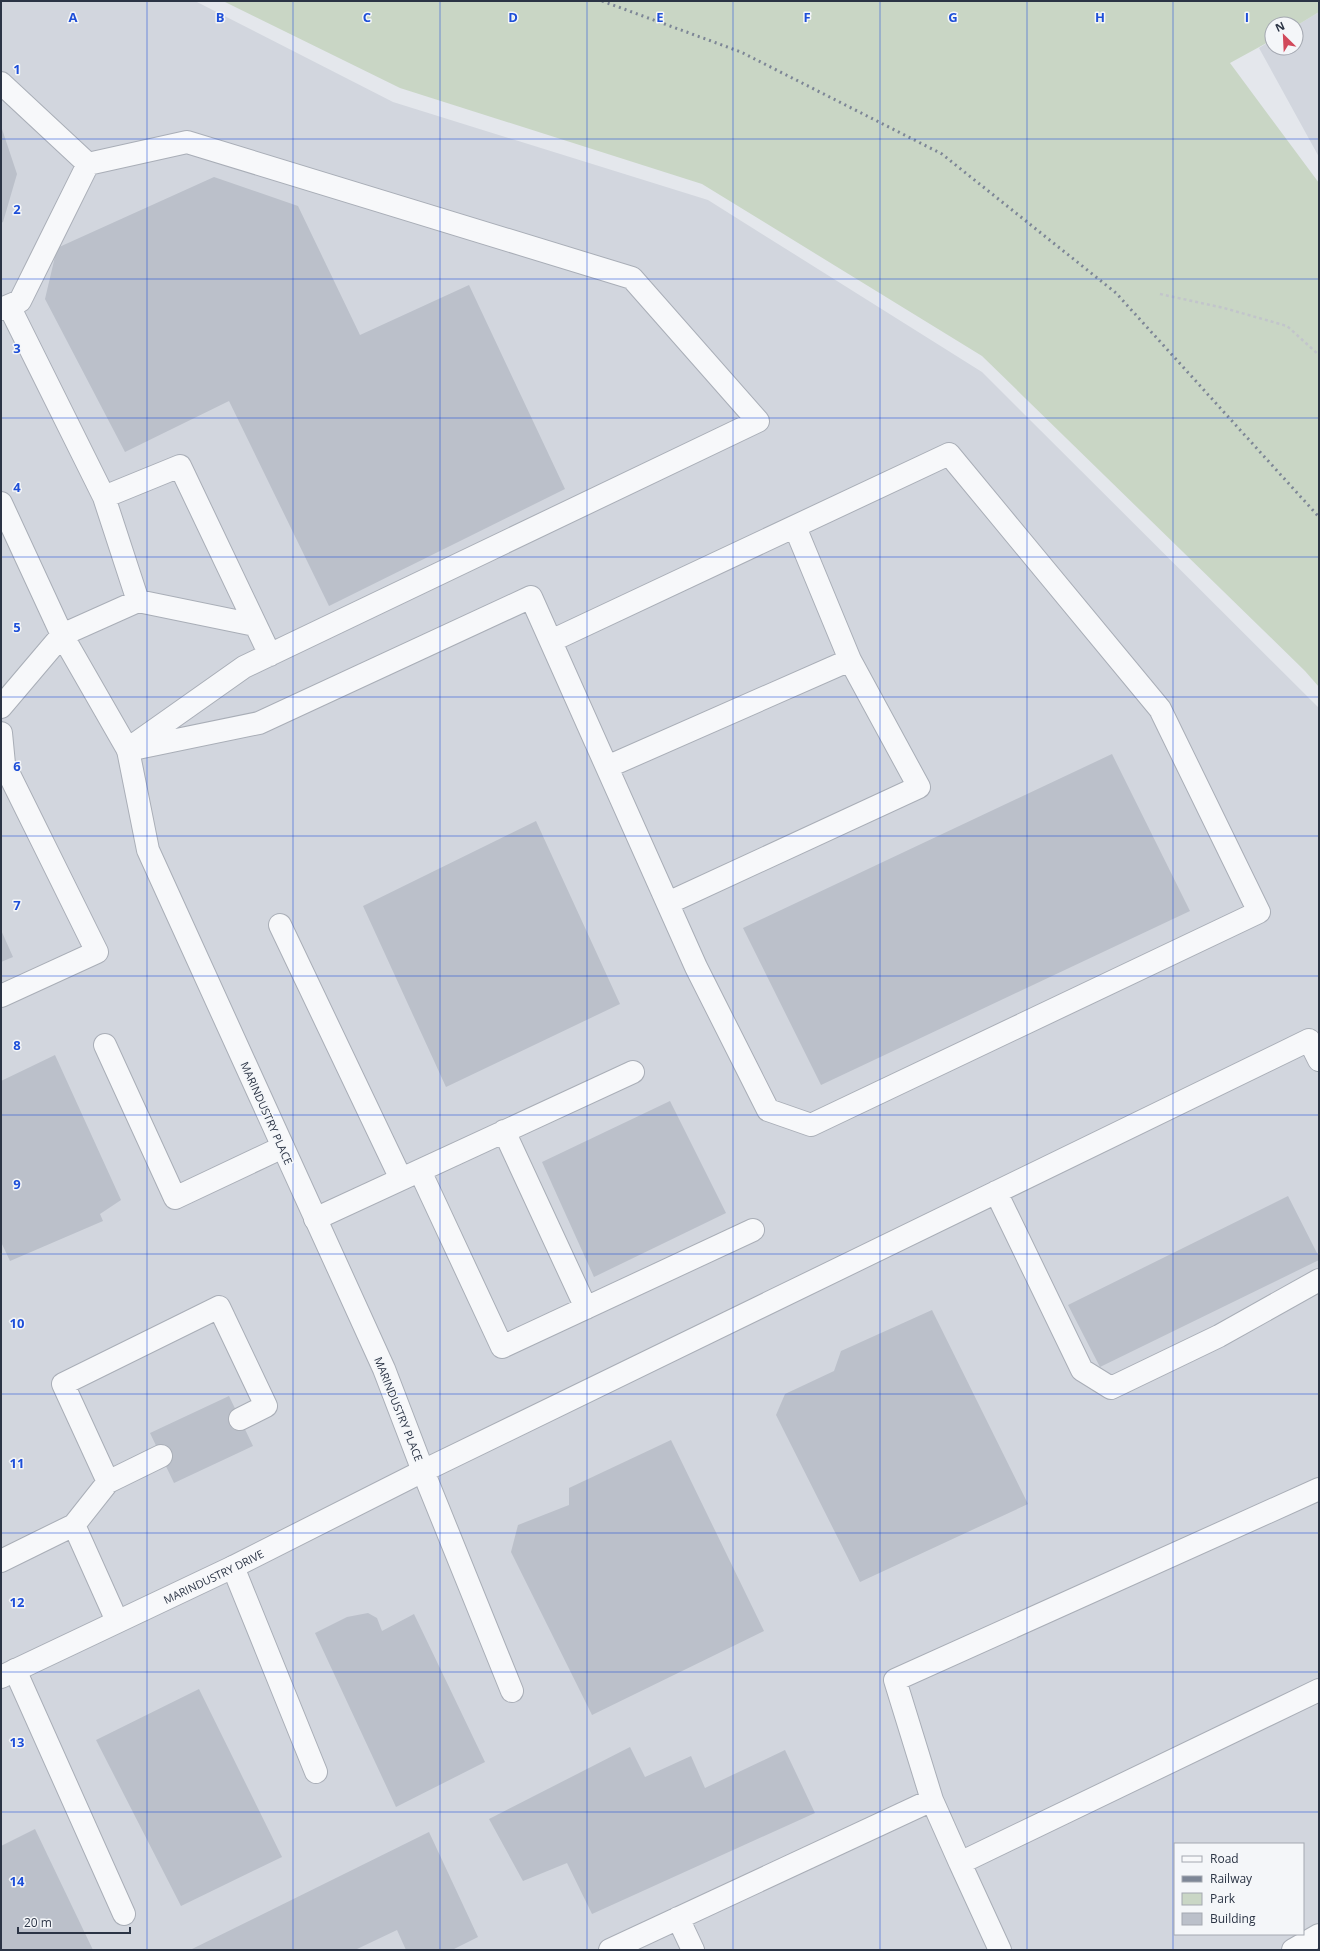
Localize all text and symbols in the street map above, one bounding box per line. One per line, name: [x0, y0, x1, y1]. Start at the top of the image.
text: A: [69, 8, 78, 26]
text: B: [216, 8, 225, 26]
text: C: [363, 8, 371, 26]
text: D: [508, 8, 518, 26]
text: E: [656, 8, 664, 26]
text: F: [803, 8, 811, 26]
text: G: [948, 8, 958, 26]
text: H: [1095, 8, 1105, 26]
text: I: [1245, 8, 1249, 26]
north arrow: [1264, 16, 1304, 56]
text: N: [1273, 18, 1287, 35]
text: 1: [13, 60, 21, 78]
text: 2: [13, 200, 21, 218]
text: 3: [13, 339, 21, 357]
text: 4: [13, 478, 21, 496]
text: 5: [13, 618, 21, 636]
text: 6: [13, 757, 21, 775]
text: 7: [13, 896, 21, 914]
text: 8: [13, 1036, 21, 1054]
street label: MARINDUSTRY PLACE: [238, 1059, 296, 1167]
text: 9: [13, 1175, 21, 1193]
text: 10: [10, 1314, 24, 1332]
street label: MARINDUSTRY PLACE: [371, 1355, 427, 1463]
text: 11: [10, 1454, 24, 1472]
street label: MARINDUSTRY DRIVE: [161, 1545, 266, 1607]
text: 12: [10, 1593, 25, 1611]
text: 13: [10, 1733, 24, 1751]
legend: [1174, 1843, 1304, 1935]
text: Road: [1210, 1850, 1239, 1867]
text: Railway: [1210, 1870, 1253, 1887]
text: 14: [10, 1872, 25, 1890]
text: Park: [1210, 1890, 1236, 1907]
scale bar: [18, 1909, 130, 1935]
text: Building: [1210, 1910, 1256, 1927]
text: 20 m: [24, 1914, 52, 1931]

